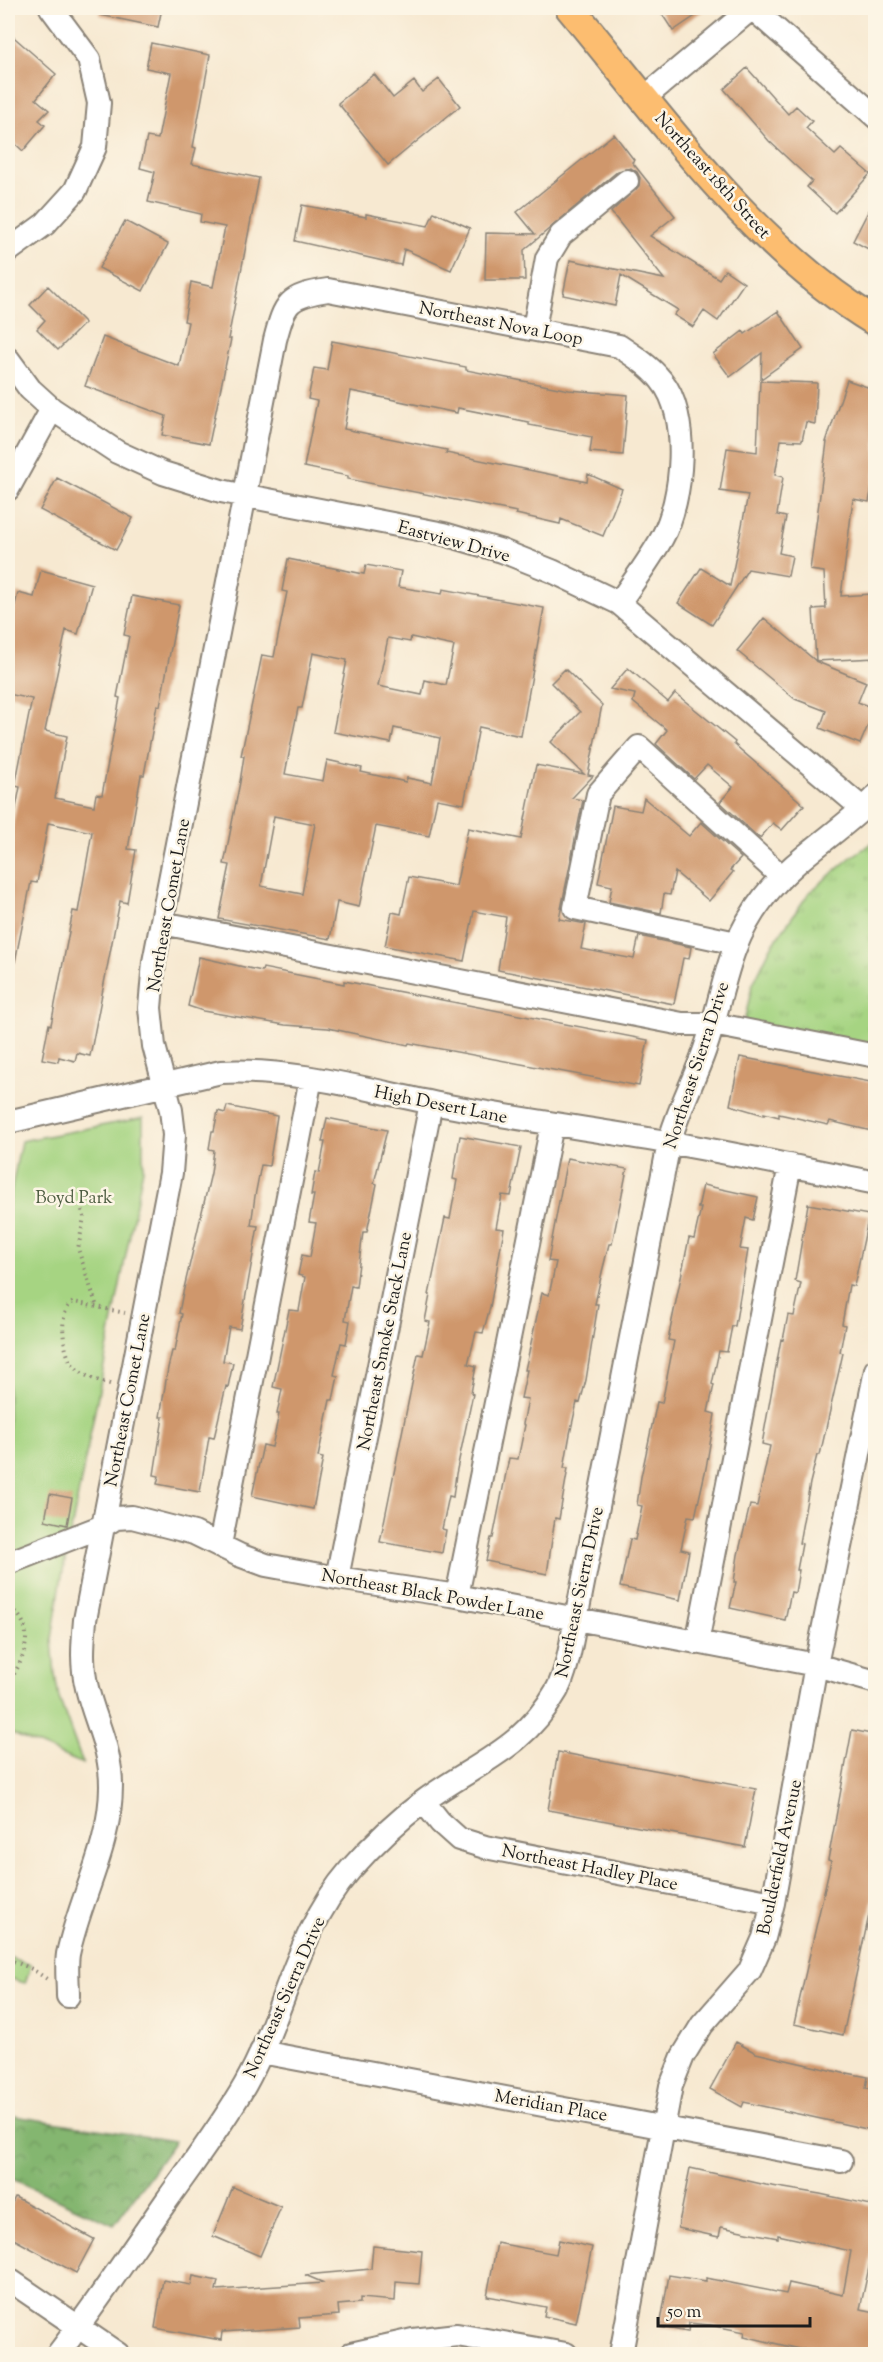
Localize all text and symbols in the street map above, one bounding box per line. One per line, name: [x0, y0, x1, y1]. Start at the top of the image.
street label: Northeast 18th Street: [647, 107, 776, 246]
street label: Northeast Nova Loop: [416, 296, 585, 354]
street label: Eastview Drive: [394, 515, 513, 570]
street label: Northeast Comet Lane: [142, 817, 198, 994]
street label: Northeast Sierra Drive: [659, 979, 737, 1152]
street label: High Desert Lane: [372, 1080, 510, 1132]
park label: Boyd Park: [35, 1186, 113, 1212]
street label: Northeast Smoke Stack Lane: [352, 1230, 420, 1453]
street label: Northeast Comet Lane: [99, 1312, 159, 1489]
street label: Northeast Sierra Drive: [550, 1505, 612, 1680]
street label: Northeast Black Powder Lane: [319, 1564, 546, 1628]
street label: Boulderfield Avenue: [752, 1777, 810, 1938]
street label: Northeast Hadley Place: [499, 1839, 680, 1899]
street label: Northeast Sierra Drive: [239, 1913, 333, 2083]
street label: Meridian Place: [492, 2084, 609, 2130]
scale bar: [658, 2290, 810, 2328]
text: 50 m: [666, 2300, 702, 2326]

